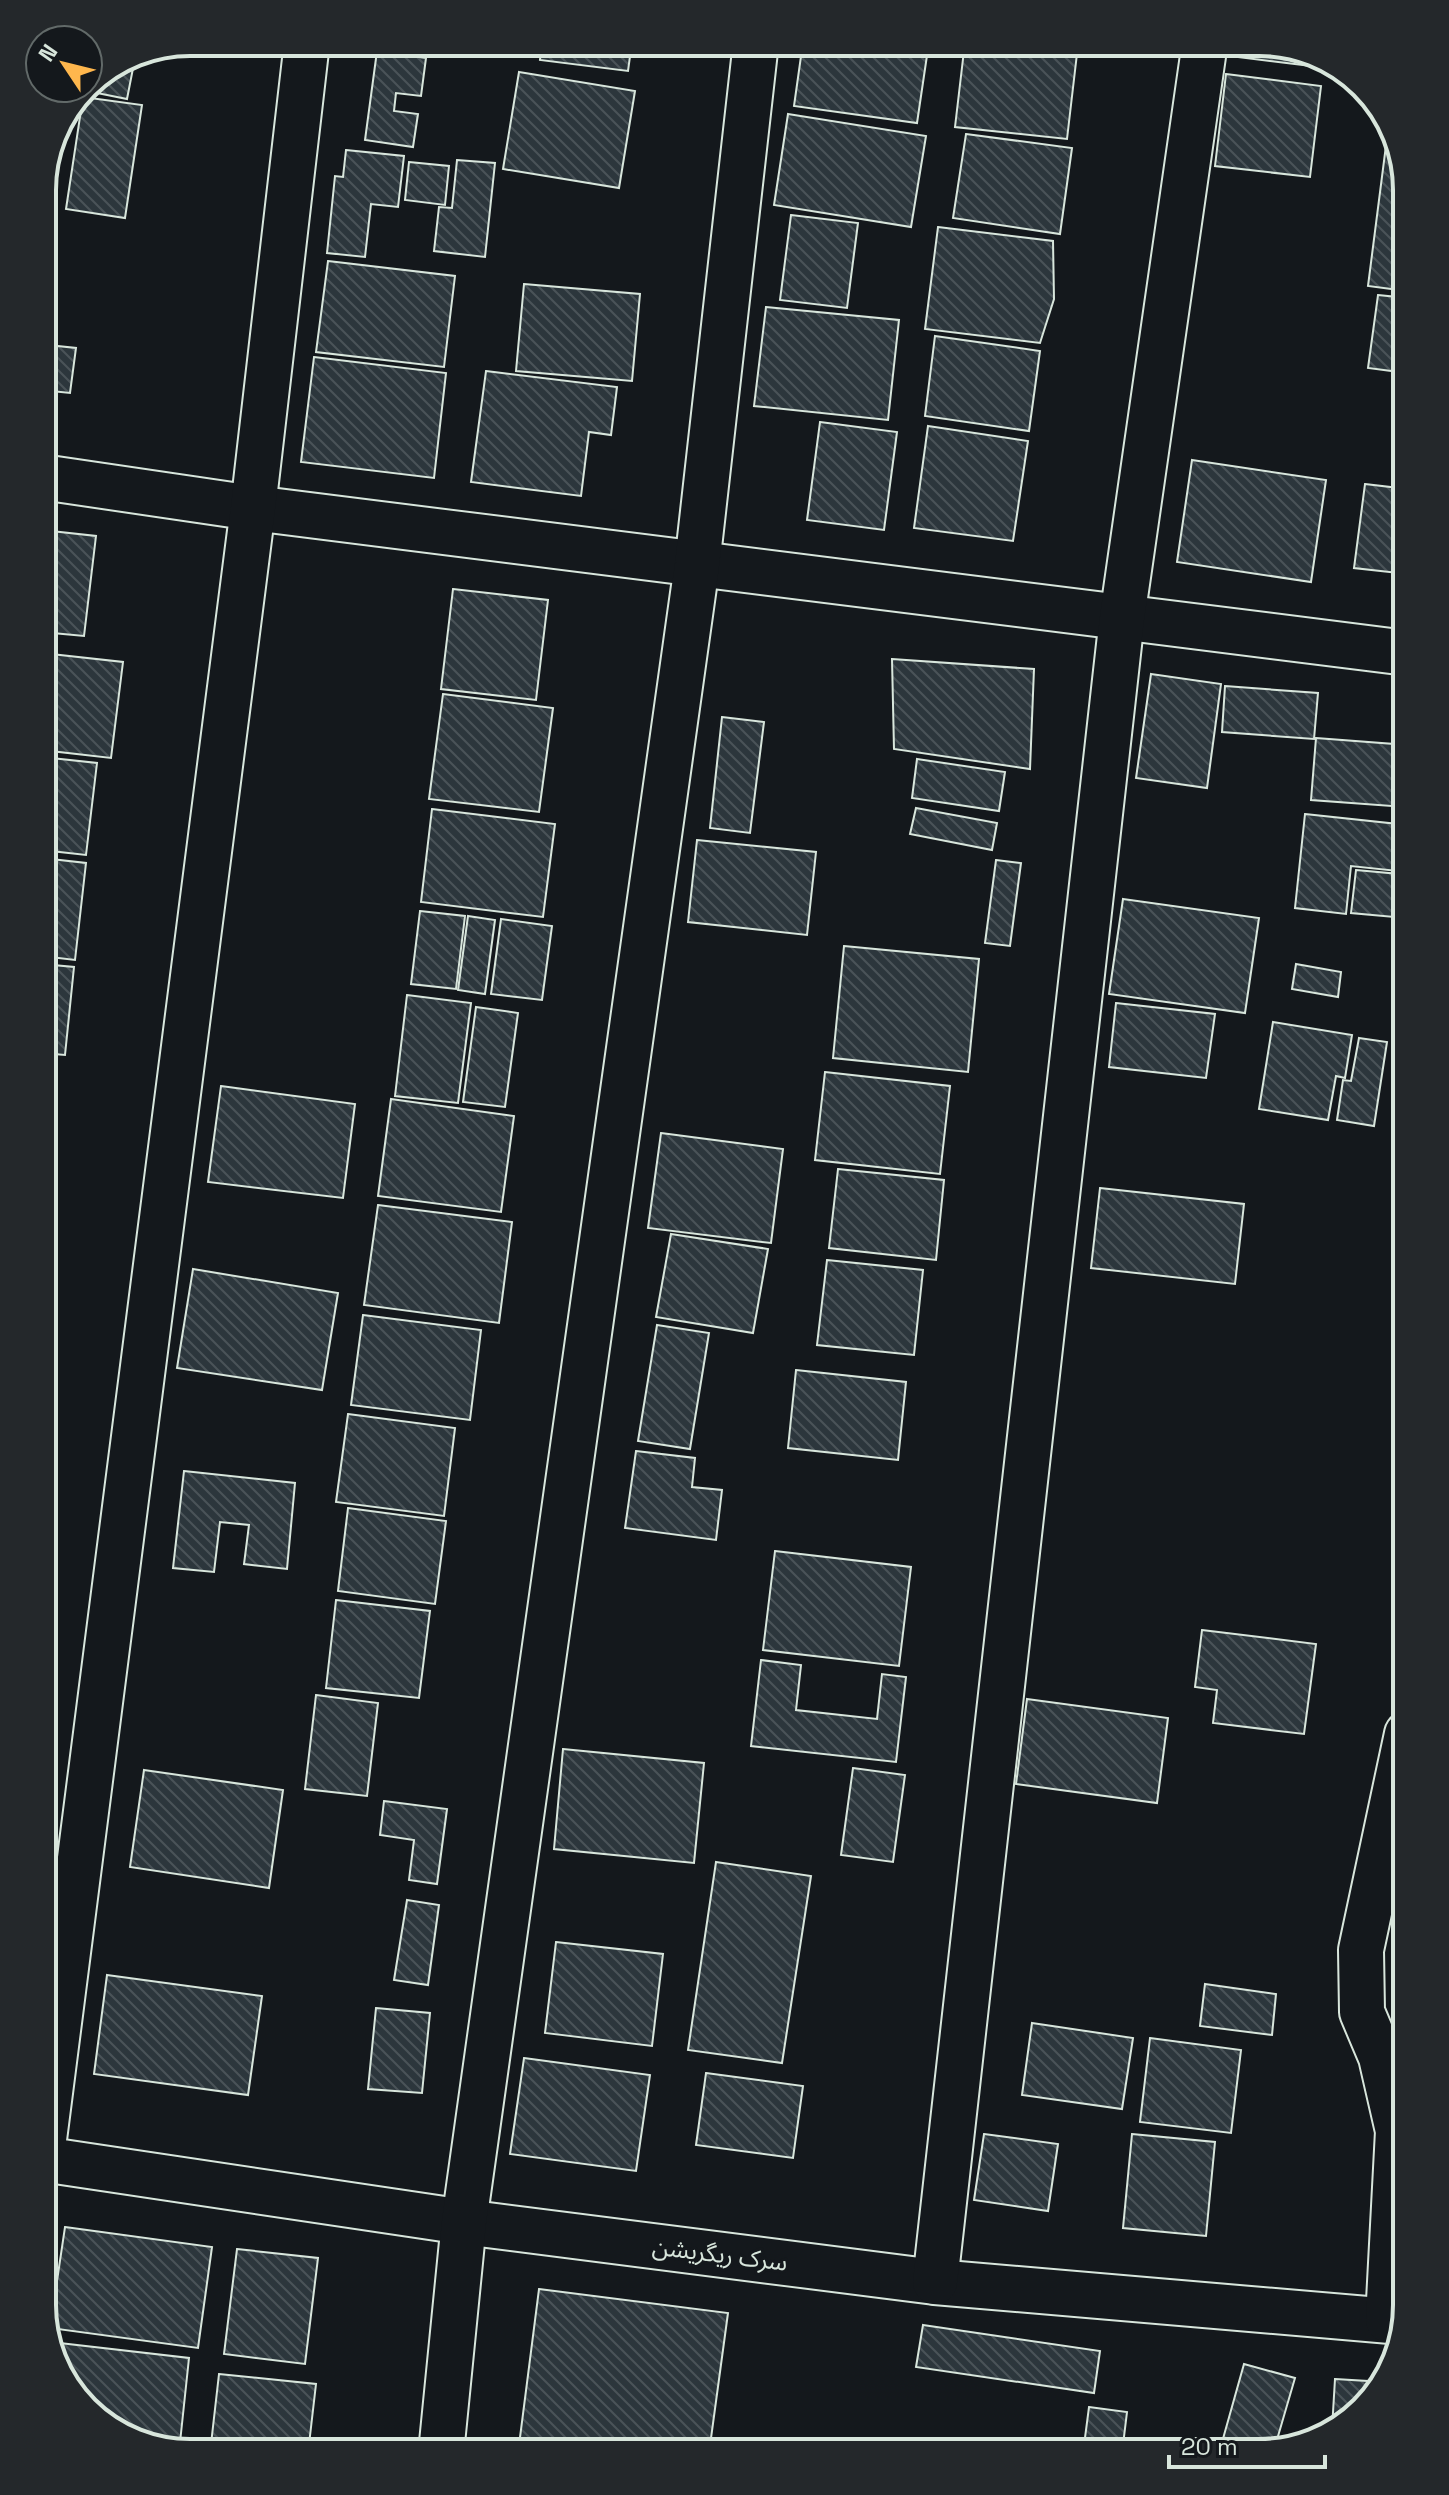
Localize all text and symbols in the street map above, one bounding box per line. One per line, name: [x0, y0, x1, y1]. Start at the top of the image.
north arrow: [24, 24, 104, 104]
text: N: [32, 38, 63, 67]
street label: سرک ریگریشن: [651, 2230, 789, 2278]
scale bar: [1169, 2419, 1325, 2469]
text: 20 m: [1181, 2431, 1238, 2462]

